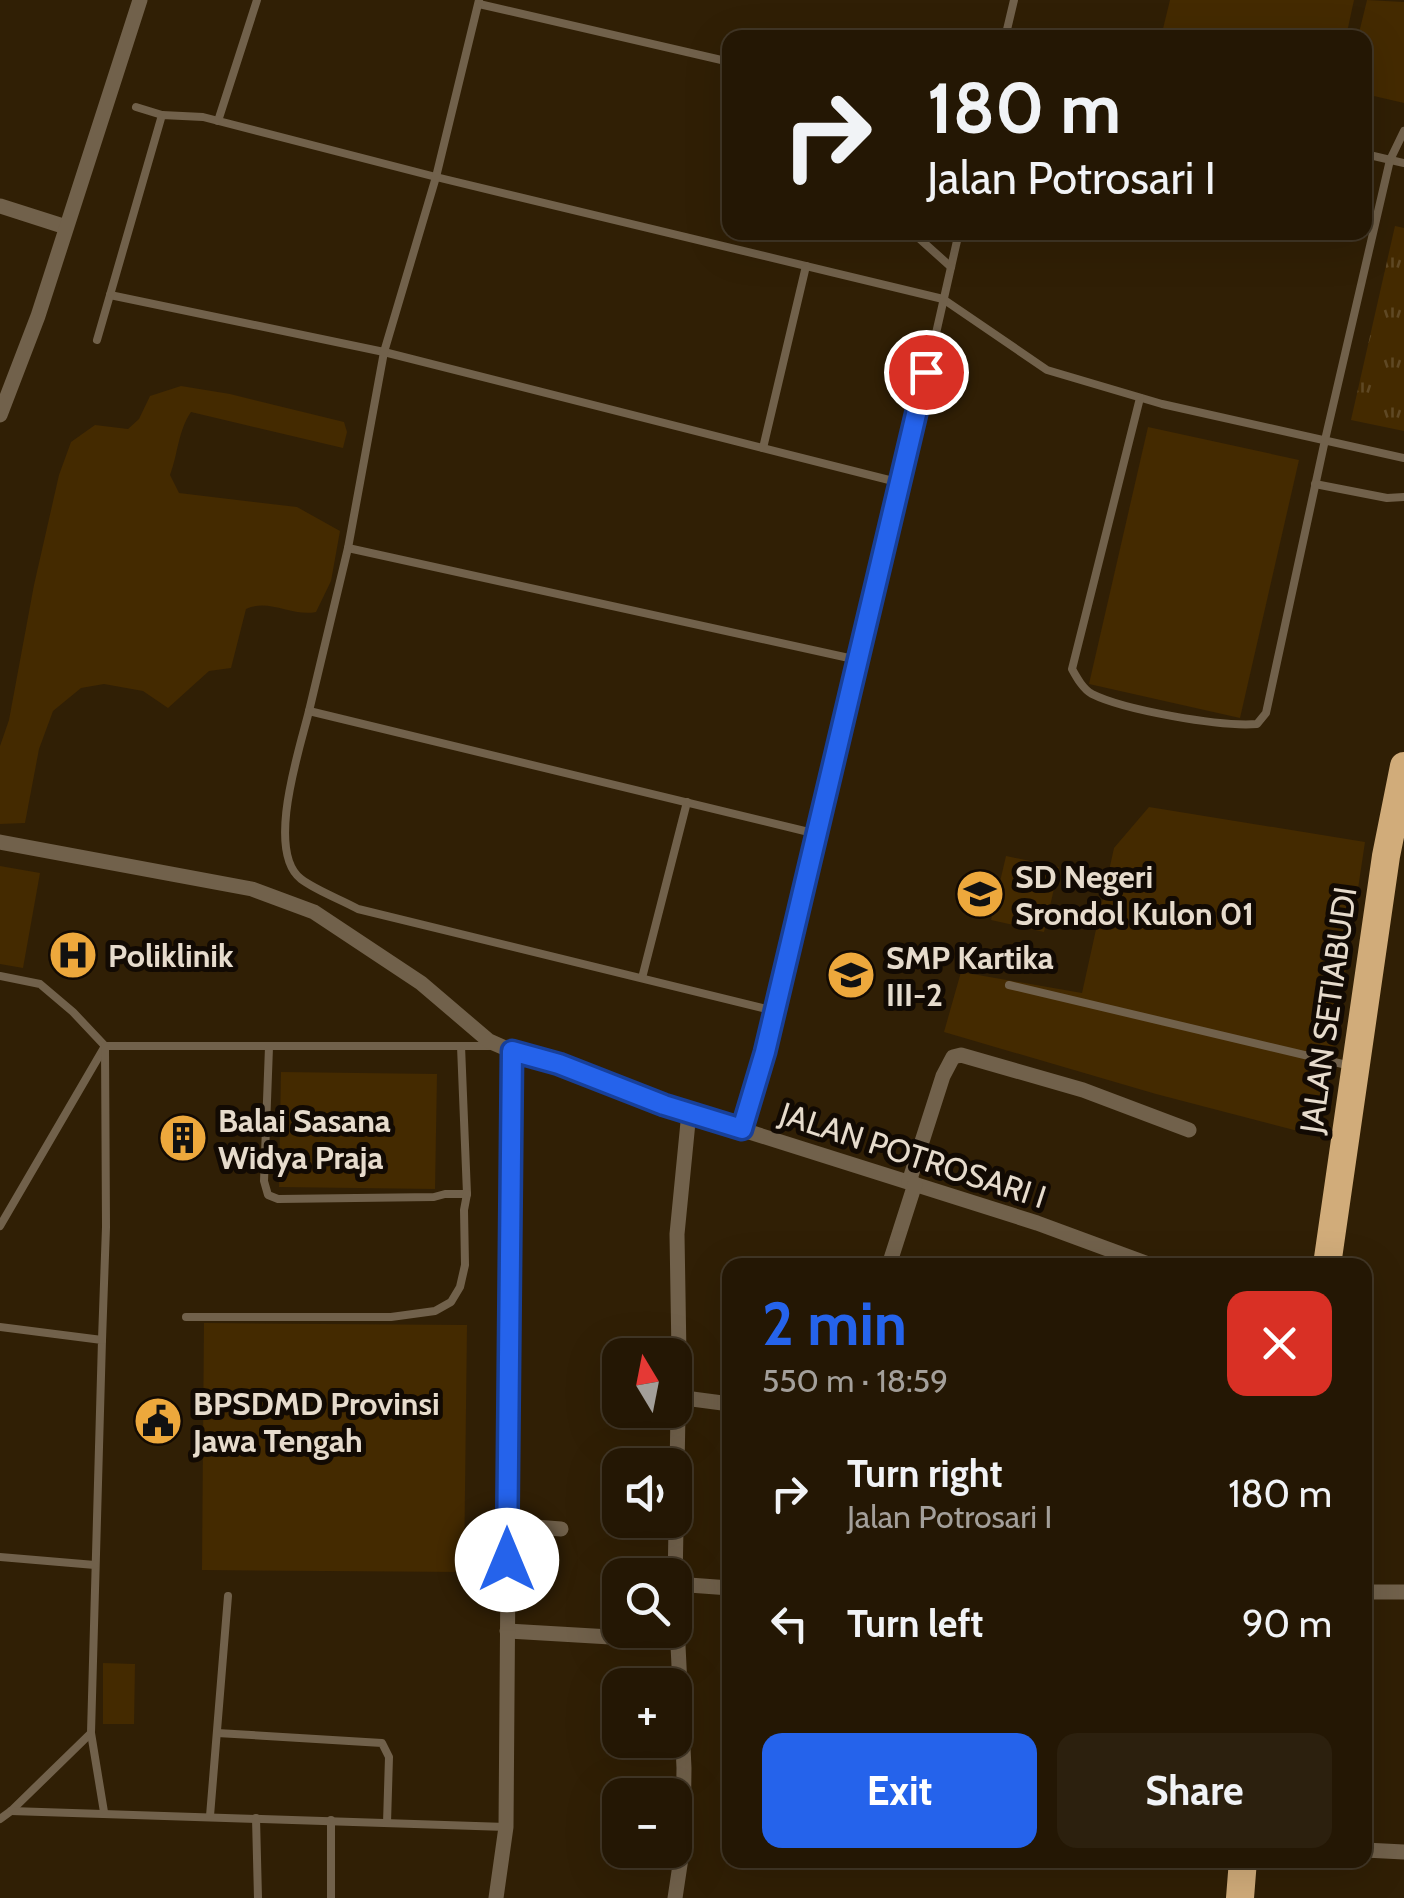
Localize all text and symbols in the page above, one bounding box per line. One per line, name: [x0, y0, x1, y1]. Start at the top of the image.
text: 180 m: [927, 65, 1121, 151]
icon: right: [762, 70, 892, 200]
text: Jalan Potrosari I: [927, 151, 1216, 205]
pin: [884, 330, 969, 415]
icon: arrive: [899, 345, 954, 400]
place label: SD Negeri Srondol Kulon 01: [1015, 857, 1254, 933]
school or university icon: SD Negeri Srondol Kulon 01: [954, 868, 1006, 920]
street label: JALAN SETIABUDI: [1291, 884, 1365, 1137]
hospital icon: Poliklinik: [47, 929, 99, 981]
place label: Poliklinik: [108, 936, 234, 975]
place label: SMP Kartika III-2: [886, 938, 1054, 1014]
school or university icon: SMP Kartika III-2: [825, 949, 877, 1001]
street label: JALAN POTROSARI I: [774, 1093, 1051, 1216]
place label: Balai Sasana Widya Praja: [218, 1101, 391, 1177]
building icon: Balai Sasana Widya Praja: [157, 1112, 209, 1164]
text: 2 min: [762, 1287, 907, 1360]
button: close: [1227, 1291, 1332, 1396]
north arrow: [602, 1338, 692, 1428]
map controls: [602, 1338, 692, 1868]
text: 550 m · 18:59: [762, 1361, 948, 1400]
place label: BPSDMD Provinsi Jawa Tengah: [192, 1384, 440, 1460]
public building icon: BPSDMD Provinsi Jawa Tengah: [132, 1395, 184, 1447]
button: sound: [602, 1448, 692, 1538]
text: Turn right: [847, 1450, 1003, 1497]
icon: right: [762, 1466, 817, 1521]
text: 180 m: [1228, 1470, 1332, 1517]
text: Jalan Potrosari I: [847, 1497, 1052, 1536]
position arrow: [455, 1508, 559, 1612]
button: search: [602, 1558, 692, 1648]
icon: left: [762, 1596, 817, 1651]
text: Turn left: [847, 1600, 983, 1647]
text: 90 m: [1242, 1600, 1332, 1647]
button: +: [602, 1668, 692, 1758]
button: Exit: [762, 1733, 1037, 1848]
button: Share: [1057, 1733, 1332, 1848]
button: −: [602, 1778, 692, 1868]

